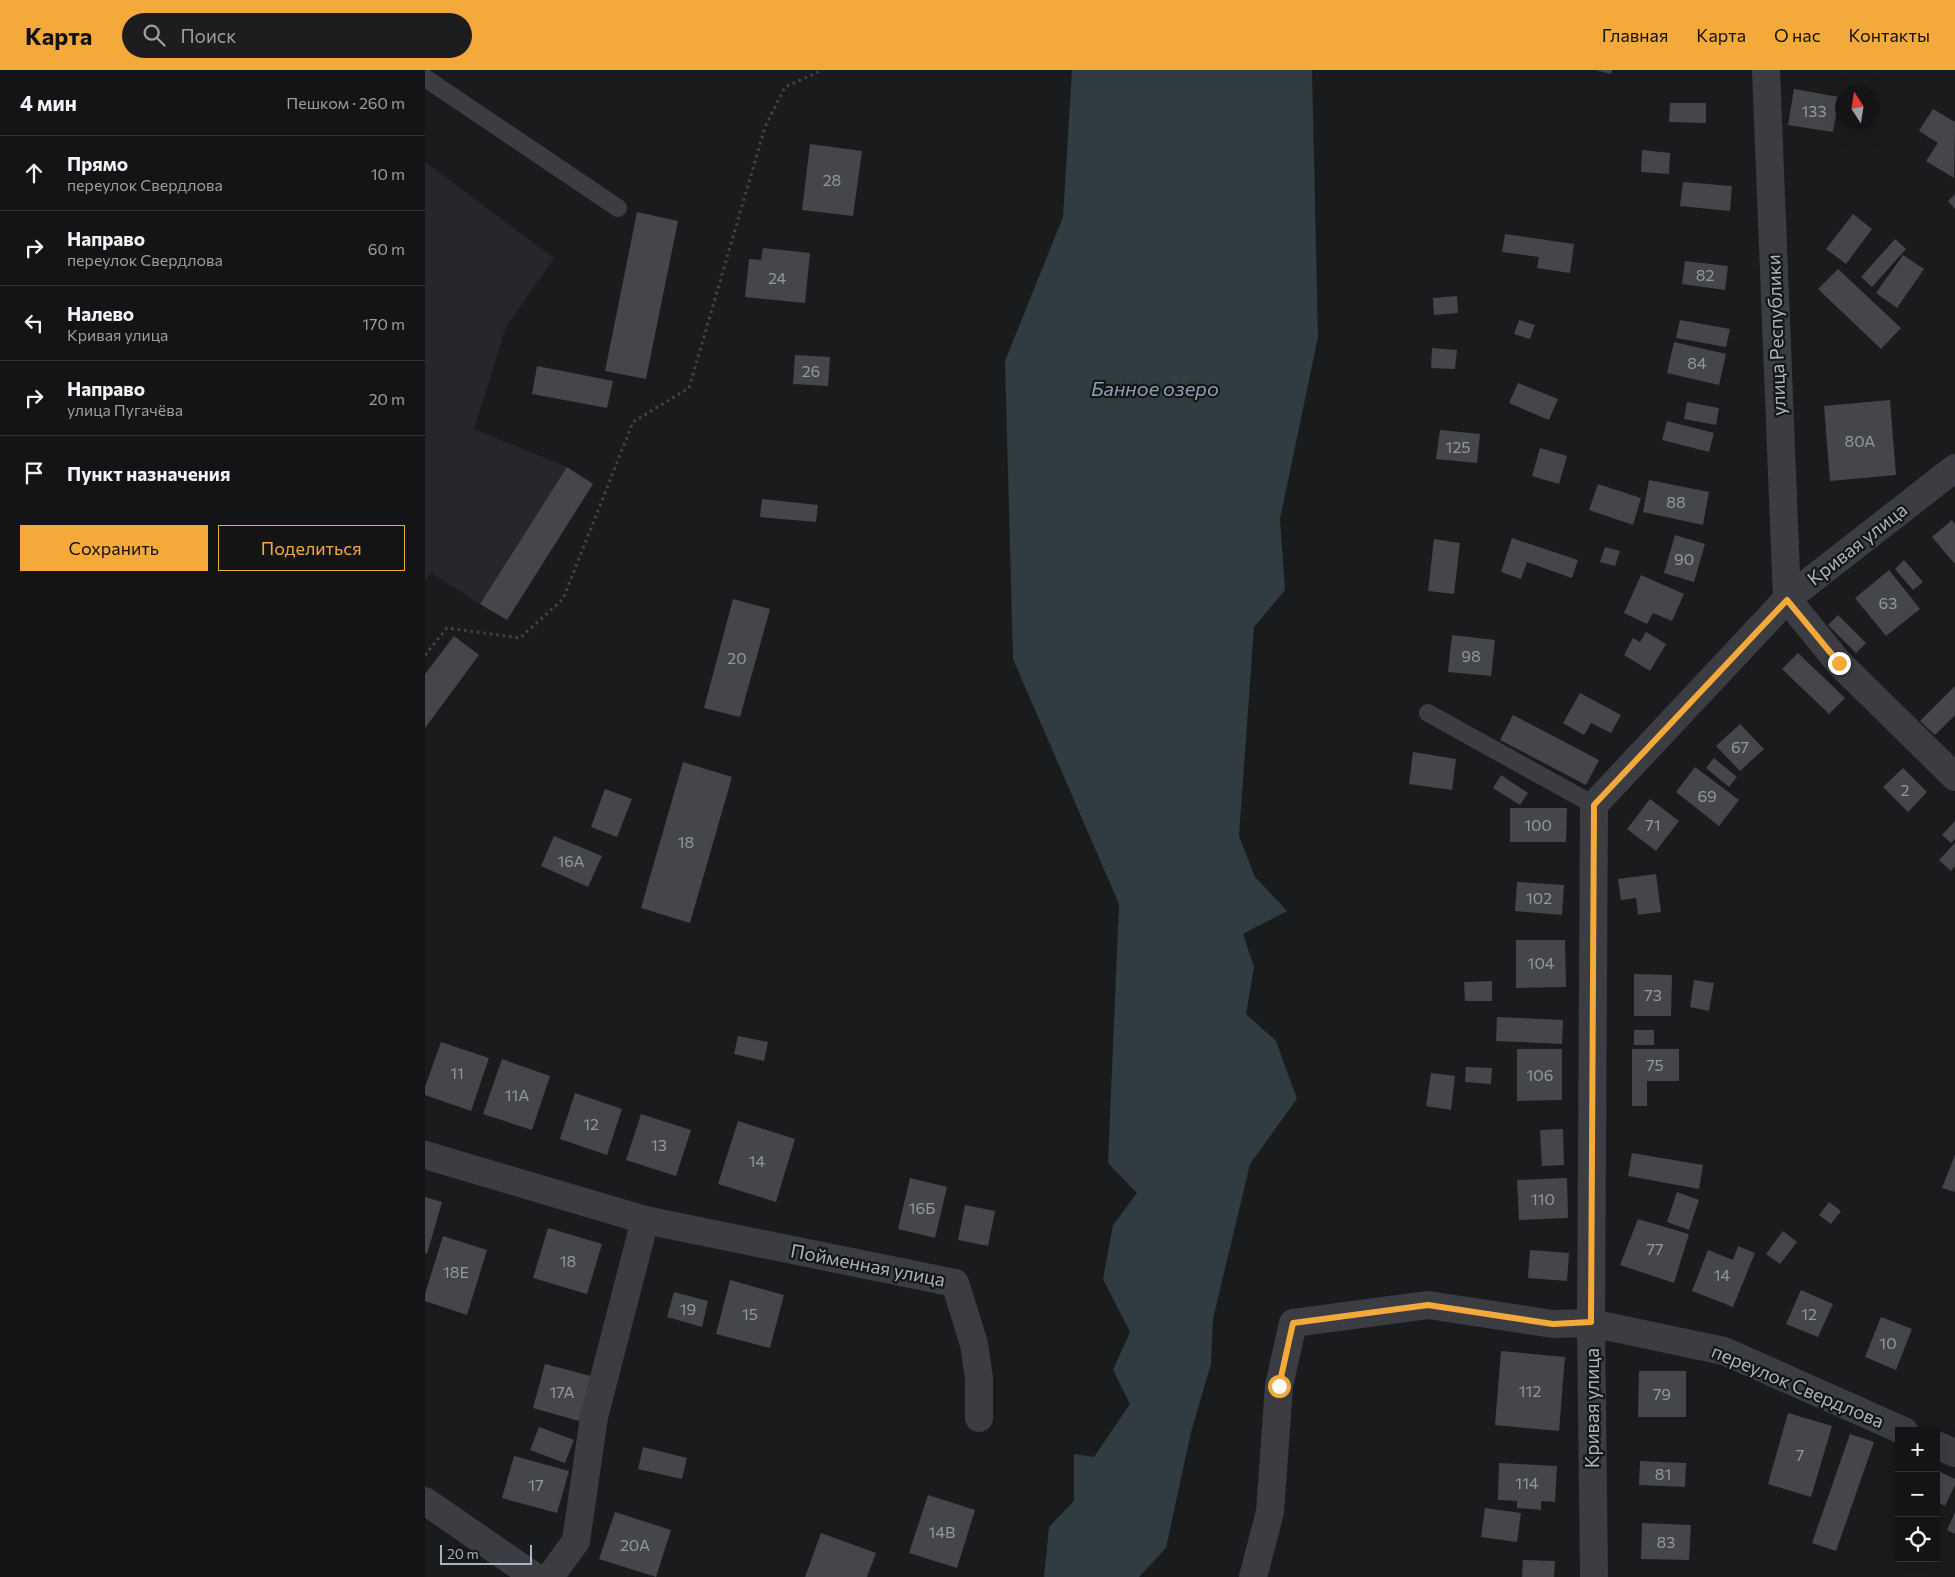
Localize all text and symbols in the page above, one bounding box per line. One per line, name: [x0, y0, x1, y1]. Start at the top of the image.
search box: [122, 13, 472, 58]
text: Карта: [25, 21, 92, 50]
icon: search: [140, 21, 168, 49]
text: Поиск: [180, 24, 236, 47]
text: Главная: [1602, 24, 1668, 46]
text: Карта: [1696, 24, 1746, 46]
text: О нас: [1774, 24, 1821, 46]
text: Контакты: [1849, 24, 1930, 46]
north arrow: [1835, 85, 1880, 130]
text: 4 мин: [20, 90, 77, 115]
text: Пешком · 260 m: [286, 93, 405, 112]
house number: 133: [1801, 101, 1827, 120]
text: Прямо: [67, 152, 128, 175]
icon: ahead: [20, 159, 48, 187]
text: 10 m: [371, 164, 405, 183]
house number: 28: [823, 170, 841, 189]
text: переулок Свердлова: [67, 175, 223, 194]
text: Направо: [67, 227, 145, 250]
icon: right: [20, 234, 48, 262]
text: 60 m: [368, 239, 405, 258]
text: переулок Свердлова: [67, 250, 223, 269]
street label: улица Республики: [1761, 254, 1790, 416]
house number: 82: [1696, 265, 1714, 284]
house number: 24: [768, 268, 786, 287]
text: Налево: [67, 302, 134, 325]
icon: left: [20, 309, 48, 337]
text: 170 m: [362, 314, 405, 333]
text: Кривая улица: [67, 325, 168, 344]
house number: 84: [1687, 353, 1707, 372]
house number: 26: [802, 361, 820, 380]
water label: Банное озеро: [1091, 376, 1219, 400]
text: Направо: [67, 377, 145, 400]
icon: right: [20, 384, 48, 412]
text: 20 m: [369, 389, 405, 408]
text: улица Пугачёва: [67, 400, 183, 419]
house number: 80А: [1845, 431, 1875, 450]
house number: 125: [1446, 437, 1470, 456]
icon: arrive: [20, 459, 48, 487]
text: Пункт назначения: [67, 462, 230, 485]
house number: 88: [1666, 492, 1686, 511]
street label: Кривая улица: [1802, 498, 1911, 590]
button: Сохранить: [20, 525, 208, 571]
button: Поделиться: [218, 525, 405, 571]
house number: 90: [1674, 549, 1694, 568]
house number: 63: [1879, 593, 1897, 612]
house number: 98: [1461, 646, 1481, 665]
house number: 20: [727, 648, 747, 667]
route end: [1828, 652, 1851, 675]
house number: 67: [1731, 737, 1749, 756]
house number: 2: [1901, 780, 1910, 799]
house number: 69: [1697, 786, 1717, 805]
house number: 100: [1524, 815, 1552, 834]
house number: 71: [1645, 815, 1661, 834]
house number: 18: [678, 832, 694, 851]
house number: 16А: [557, 851, 585, 870]
house number: 102: [1526, 888, 1552, 907]
house number: 104: [1528, 953, 1555, 972]
house number: 73: [1644, 985, 1662, 1004]
house number: 75: [1646, 1055, 1664, 1074]
house number: 11: [450, 1063, 464, 1082]
house number: 106: [1527, 1065, 1554, 1084]
house number: 11А: [505, 1085, 529, 1104]
house number: 12: [583, 1114, 599, 1133]
house number: 13: [651, 1135, 667, 1154]
house number: 14: [749, 1151, 766, 1170]
house number: 110: [1531, 1189, 1555, 1208]
house number: 16Б: [909, 1198, 935, 1217]
street label: Пойменная улица: [789, 1238, 947, 1291]
house number: 77: [1647, 1239, 1663, 1258]
house number: 18: [560, 1251, 576, 1270]
house number: 18Е: [443, 1262, 469, 1281]
house number: 14: [1714, 1265, 1731, 1284]
house number: 19: [680, 1299, 696, 1318]
house number: 15: [742, 1304, 758, 1323]
house number: 12: [1801, 1304, 1817, 1323]
house number: 10: [1879, 1333, 1897, 1352]
street label: переулок Свердлова: [1709, 1339, 1888, 1432]
street label: Кривая улица: [1580, 1348, 1603, 1468]
route start: [1268, 1375, 1291, 1398]
house number: 112: [1519, 1381, 1541, 1400]
house number: 17А: [550, 1382, 574, 1401]
house number: 79: [1653, 1384, 1671, 1403]
map controls: [1895, 1427, 1940, 1562]
button: +: [1895, 1427, 1940, 1472]
house number: 7: [1796, 1445, 1804, 1464]
house number: 81: [1655, 1464, 1671, 1483]
button: −: [1895, 1472, 1940, 1517]
house number: 114: [1515, 1473, 1539, 1492]
house number: 17: [528, 1475, 544, 1494]
button: locate: [1895, 1517, 1940, 1562]
house number: 14В: [929, 1522, 955, 1541]
house number: 83: [1657, 1532, 1675, 1551]
house number: 20А: [620, 1535, 650, 1554]
scale bar: [440, 1542, 533, 1565]
text: 20 m: [447, 1545, 479, 1562]

